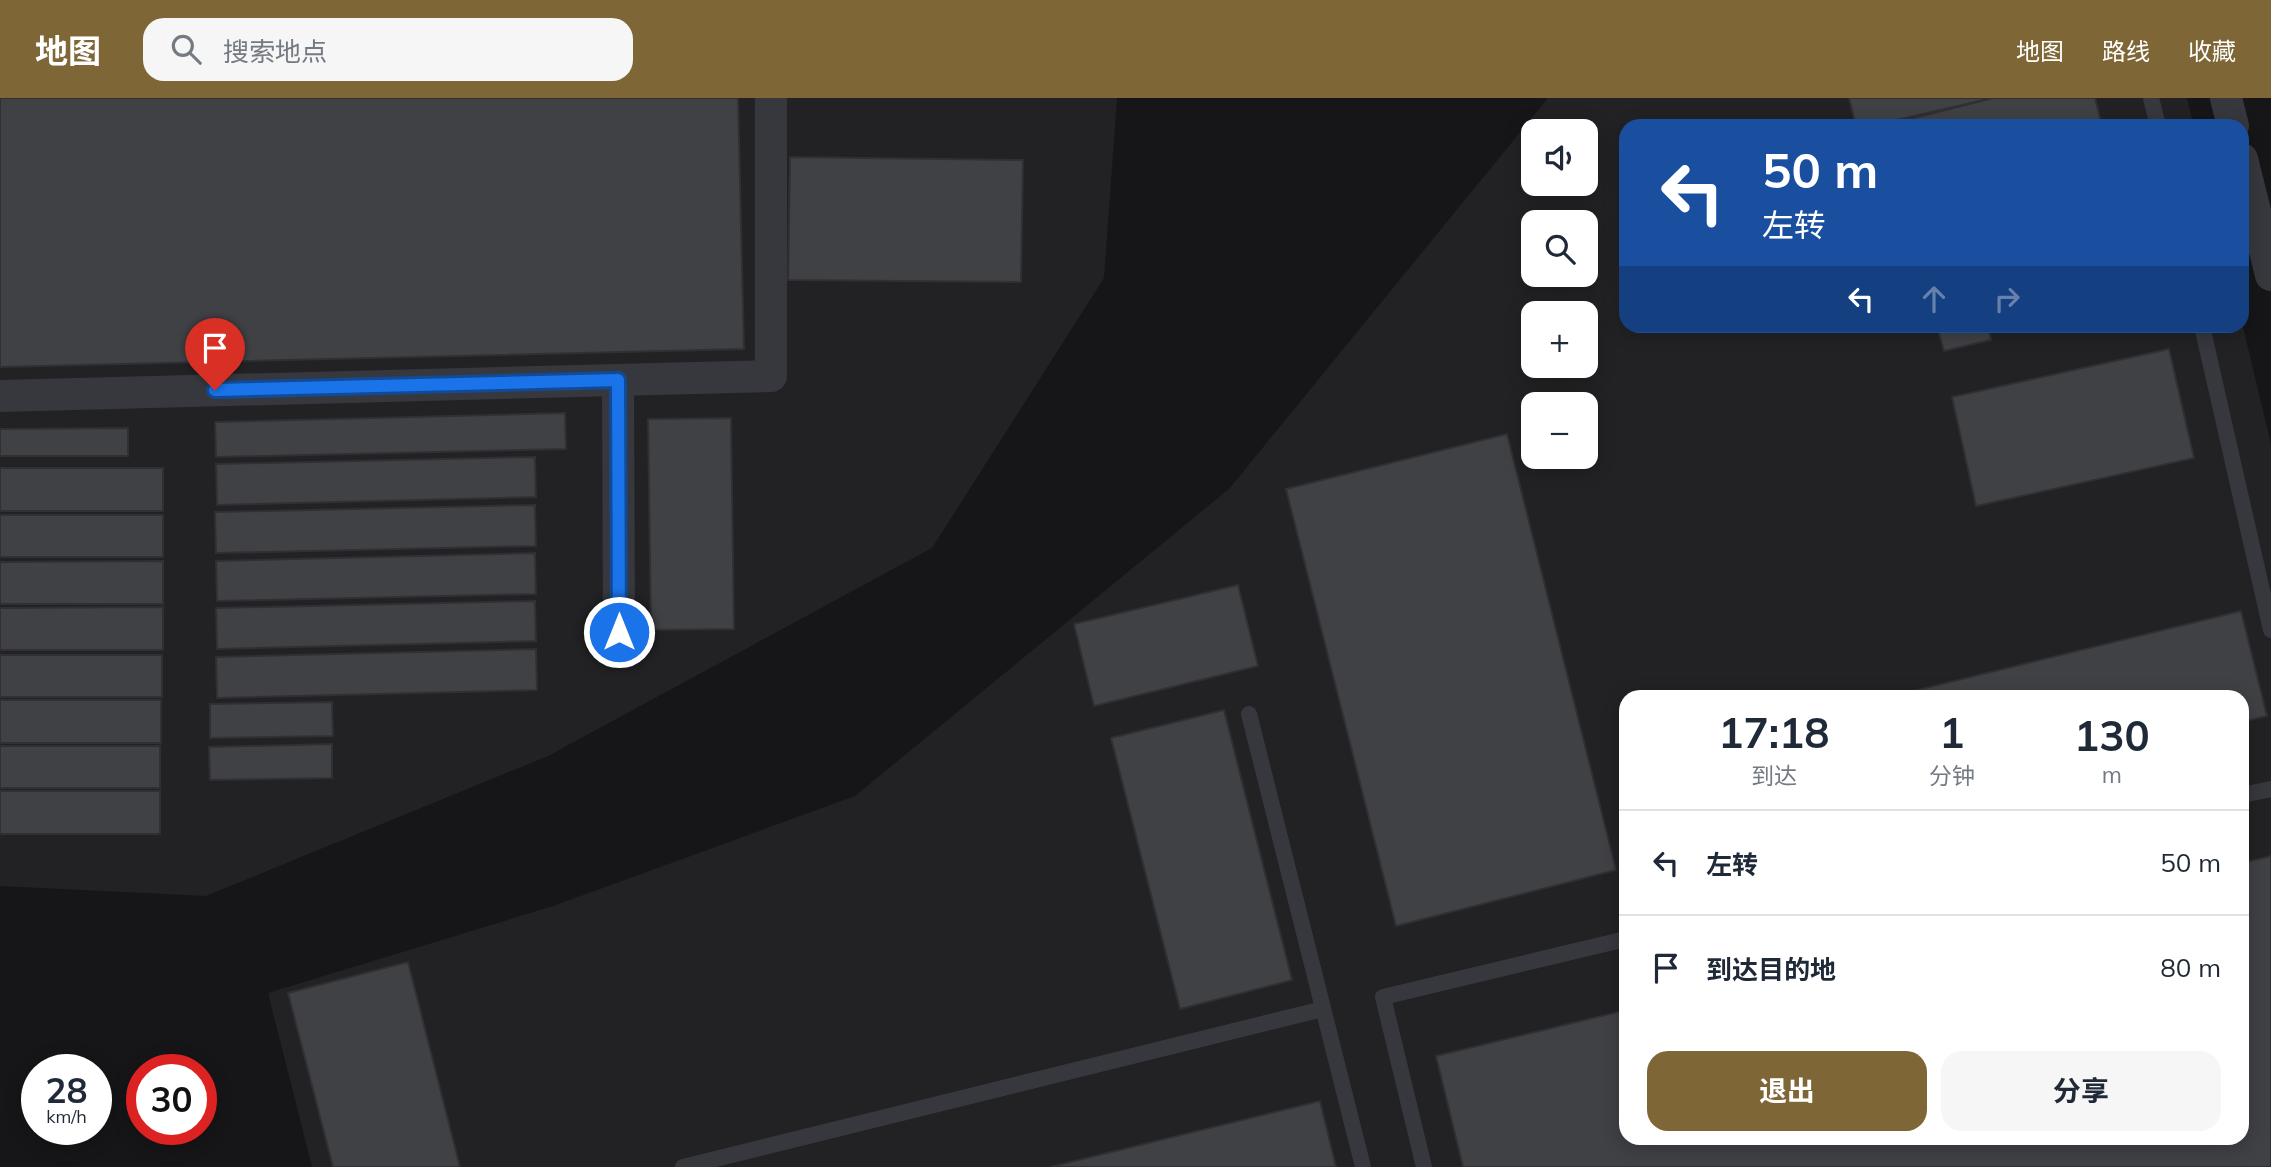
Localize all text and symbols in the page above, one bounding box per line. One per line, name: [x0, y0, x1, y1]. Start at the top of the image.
search box: [143, 18, 633, 81]
text: 地图: [35, 30, 101, 71]
icon: search: [167, 30, 205, 68]
text: 搜索地点: [223, 35, 327, 68]
text: 地图: [2016, 36, 2064, 66]
text: 路线: [2102, 36, 2150, 66]
text: 收藏: [2188, 36, 2236, 66]
map controls: [1521, 119, 1598, 469]
button: sound: [1521, 119, 1598, 196]
text: 50 m: [1762, 139, 1878, 200]
icon: left: [1647, 147, 1738, 238]
text: 左转: [1762, 205, 1826, 245]
button: search: [1521, 210, 1598, 287]
icon: left: [1842, 280, 1880, 318]
icon: ahead: [1915, 280, 1953, 318]
icon: right: [1988, 280, 2026, 318]
button: +: [1521, 301, 1598, 378]
pin: [185, 318, 245, 390]
icon: arrive: [196, 329, 234, 367]
button: −: [1521, 392, 1598, 469]
position arrow: [582, 595, 656, 669]
text: 17:18: [1718, 706, 1830, 759]
text: 1: [1939, 706, 1964, 759]
text: 130: [2074, 709, 2150, 762]
text: m: [2102, 760, 2122, 789]
text: 到达: [1751, 761, 1797, 790]
text: 分钟: [1929, 761, 1975, 790]
icon: left: [1647, 844, 1685, 882]
text: 50 m: [2160, 846, 2221, 879]
text: 左转: [1706, 848, 1758, 881]
icon: arrive: [1647, 949, 1685, 987]
text: 80 m: [2160, 951, 2221, 984]
text: 到达目的地: [1706, 953, 1836, 986]
button: 退出: [1647, 1051, 1927, 1131]
button: 分享: [1941, 1051, 2221, 1131]
speed limit sign: 30: [126, 1054, 217, 1145]
text: 28: [45, 1068, 88, 1112]
text: km/h: [46, 1105, 87, 1128]

